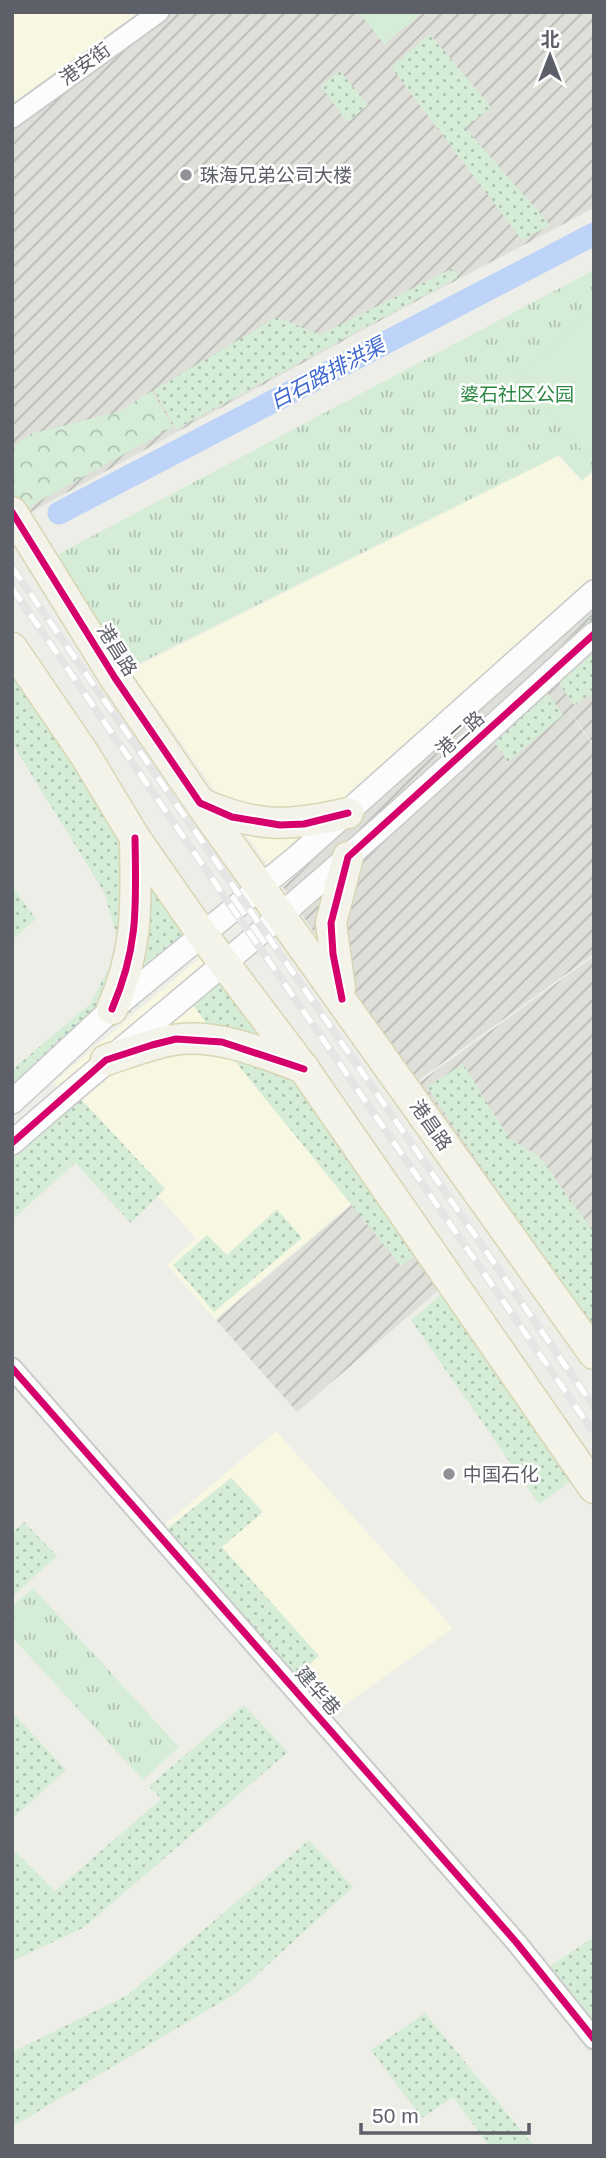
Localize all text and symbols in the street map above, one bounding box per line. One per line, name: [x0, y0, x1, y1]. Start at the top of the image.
north arrow: [515, 21, 585, 91]
text: 北: [540, 29, 560, 50]
street label: 港安街: [56, 39, 114, 89]
place label: 珠海兄弟公司大楼: [200, 165, 352, 186]
marker: 珠海兄弟公司大楼: [178, 167, 194, 183]
water label: 白石路排洪渠: [266, 332, 391, 413]
park label: 婆石社区公园: [460, 384, 574, 405]
street label: 港昌路: [93, 620, 141, 680]
street label: 港二路: [432, 707, 488, 761]
street label: 港昌路: [406, 1096, 456, 1154]
place label: 中国石化: [463, 1464, 539, 1485]
marker: 中国石化: [441, 1466, 457, 1482]
street label: 建华巷: [291, 1663, 345, 1719]
scale bar: [361, 2092, 529, 2136]
text: 50 m: [372, 2104, 419, 2127]

